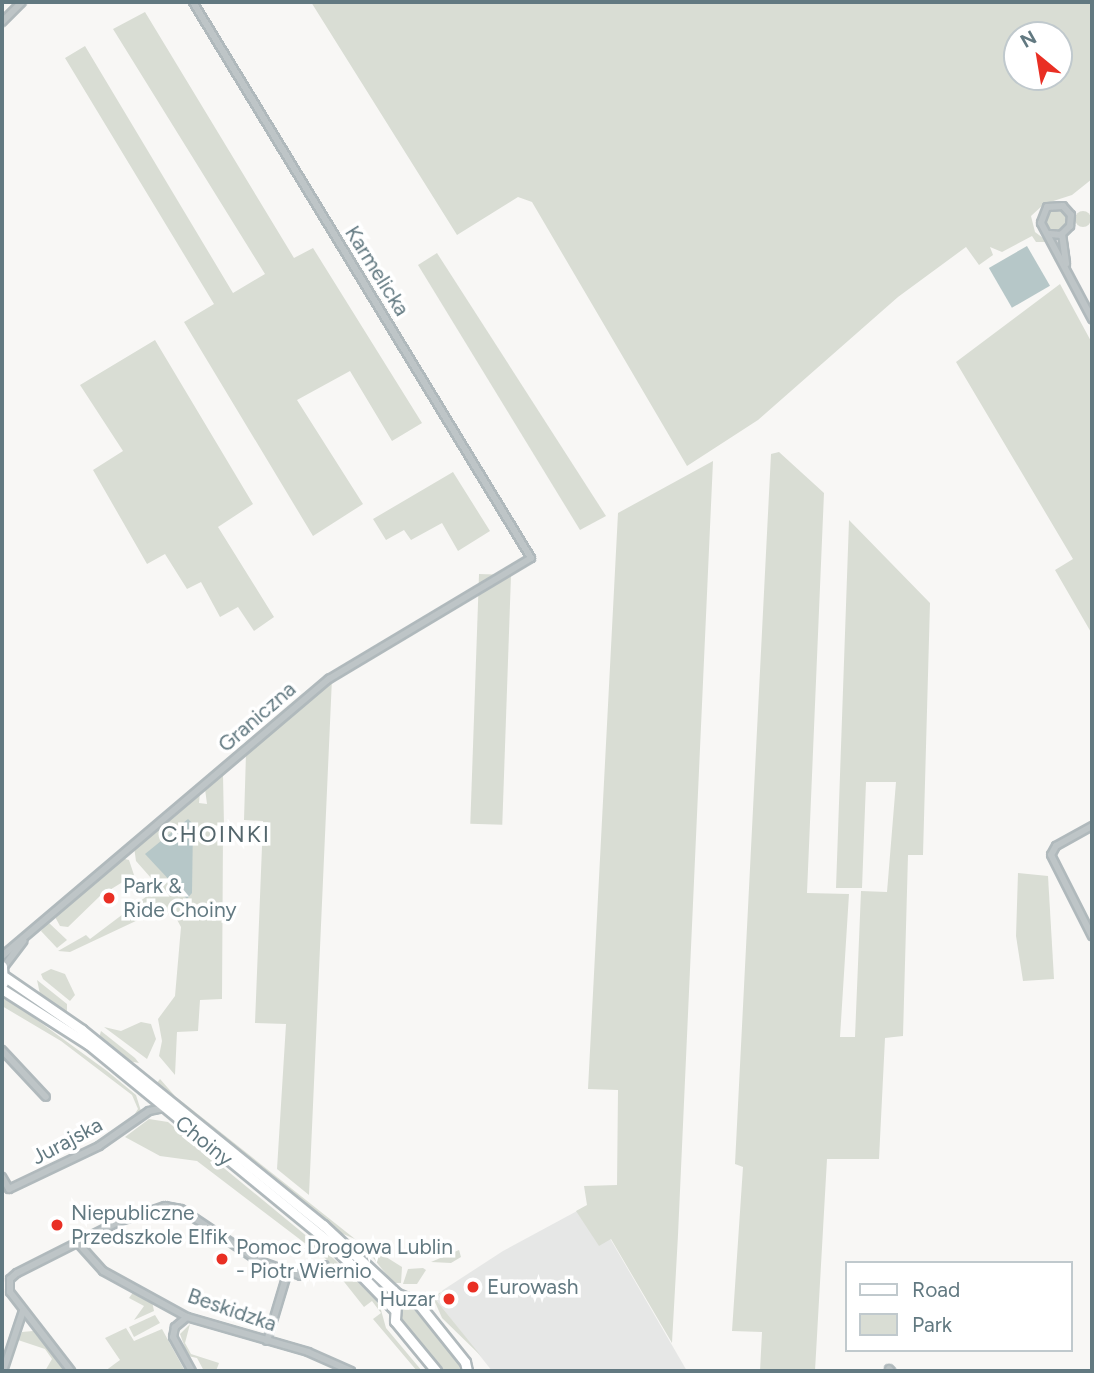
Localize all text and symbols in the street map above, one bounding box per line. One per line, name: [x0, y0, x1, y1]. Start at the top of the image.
north arrow: [1003, 21, 1073, 91]
text: N: [1016, 25, 1040, 53]
street label: Karmelicka: [339, 221, 415, 321]
street label: Graniczna: [213, 677, 301, 757]
district label: CHOINKI: [162, 820, 270, 848]
place label: Park & Ride Choiny: [123, 873, 236, 923]
marker: Park & Ride Choiny: [101, 890, 117, 906]
street label: Choiny: [170, 1110, 238, 1172]
street label: Jurajska: [27, 1112, 107, 1170]
place label: Niepubliczne Przedszkole Elfik: [71, 1200, 228, 1250]
marker: Niepubliczne Przedszkole Elfik: [49, 1217, 65, 1233]
place label: Pomoc Drogowa Lublin - Piotr Wiernio: [236, 1234, 453, 1284]
marker: Pomoc Drogowa Lublin - Piotr Wiernio: [214, 1251, 230, 1267]
legend: [846, 1261, 1073, 1352]
place label: Eurowash: [487, 1274, 579, 1300]
text: Road: [912, 1277, 960, 1302]
marker: Eurowash: [465, 1279, 481, 1295]
street label: Beskidzka: [184, 1283, 280, 1337]
place label: Huzar: [379, 1286, 435, 1312]
marker: Huzar: [441, 1291, 457, 1307]
text: Park: [912, 1312, 952, 1337]

